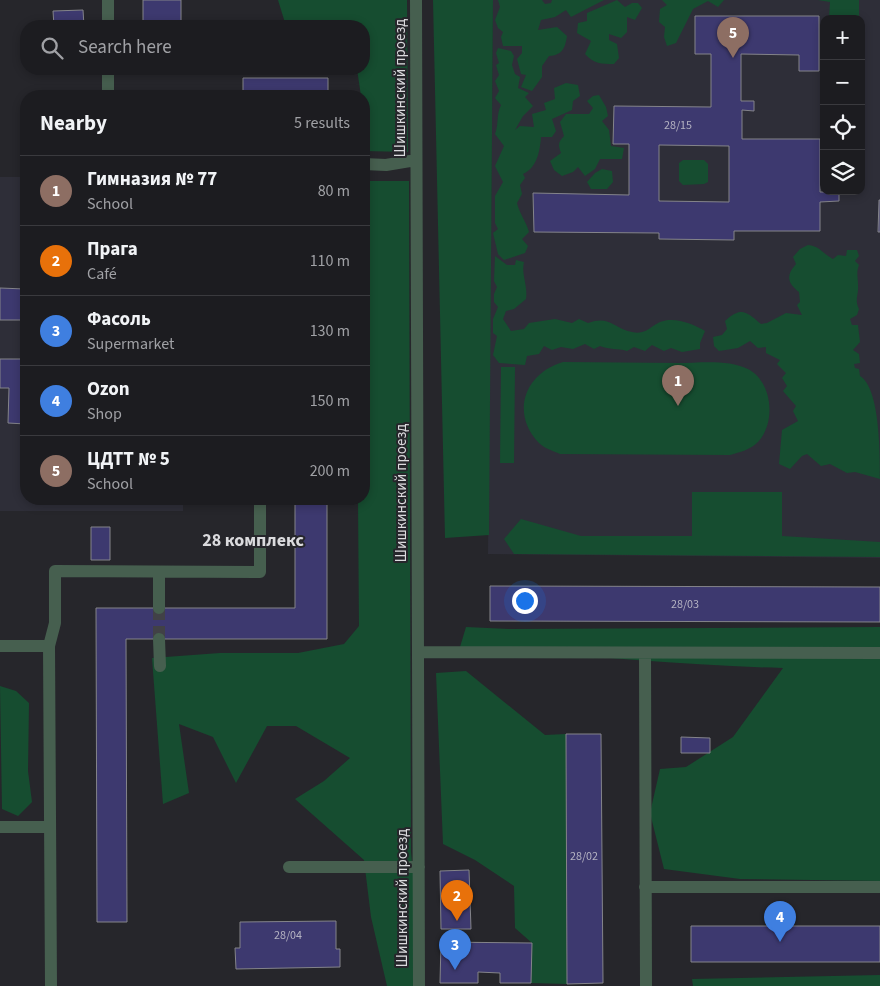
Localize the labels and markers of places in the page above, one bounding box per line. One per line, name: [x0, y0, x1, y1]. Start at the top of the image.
pin: 5: [717, 17, 749, 58]
pin: 1: [662, 365, 694, 406]
pin: 2: [441, 880, 473, 921]
pin: 4: [764, 901, 796, 942]
pin: 3: [439, 929, 471, 970]

